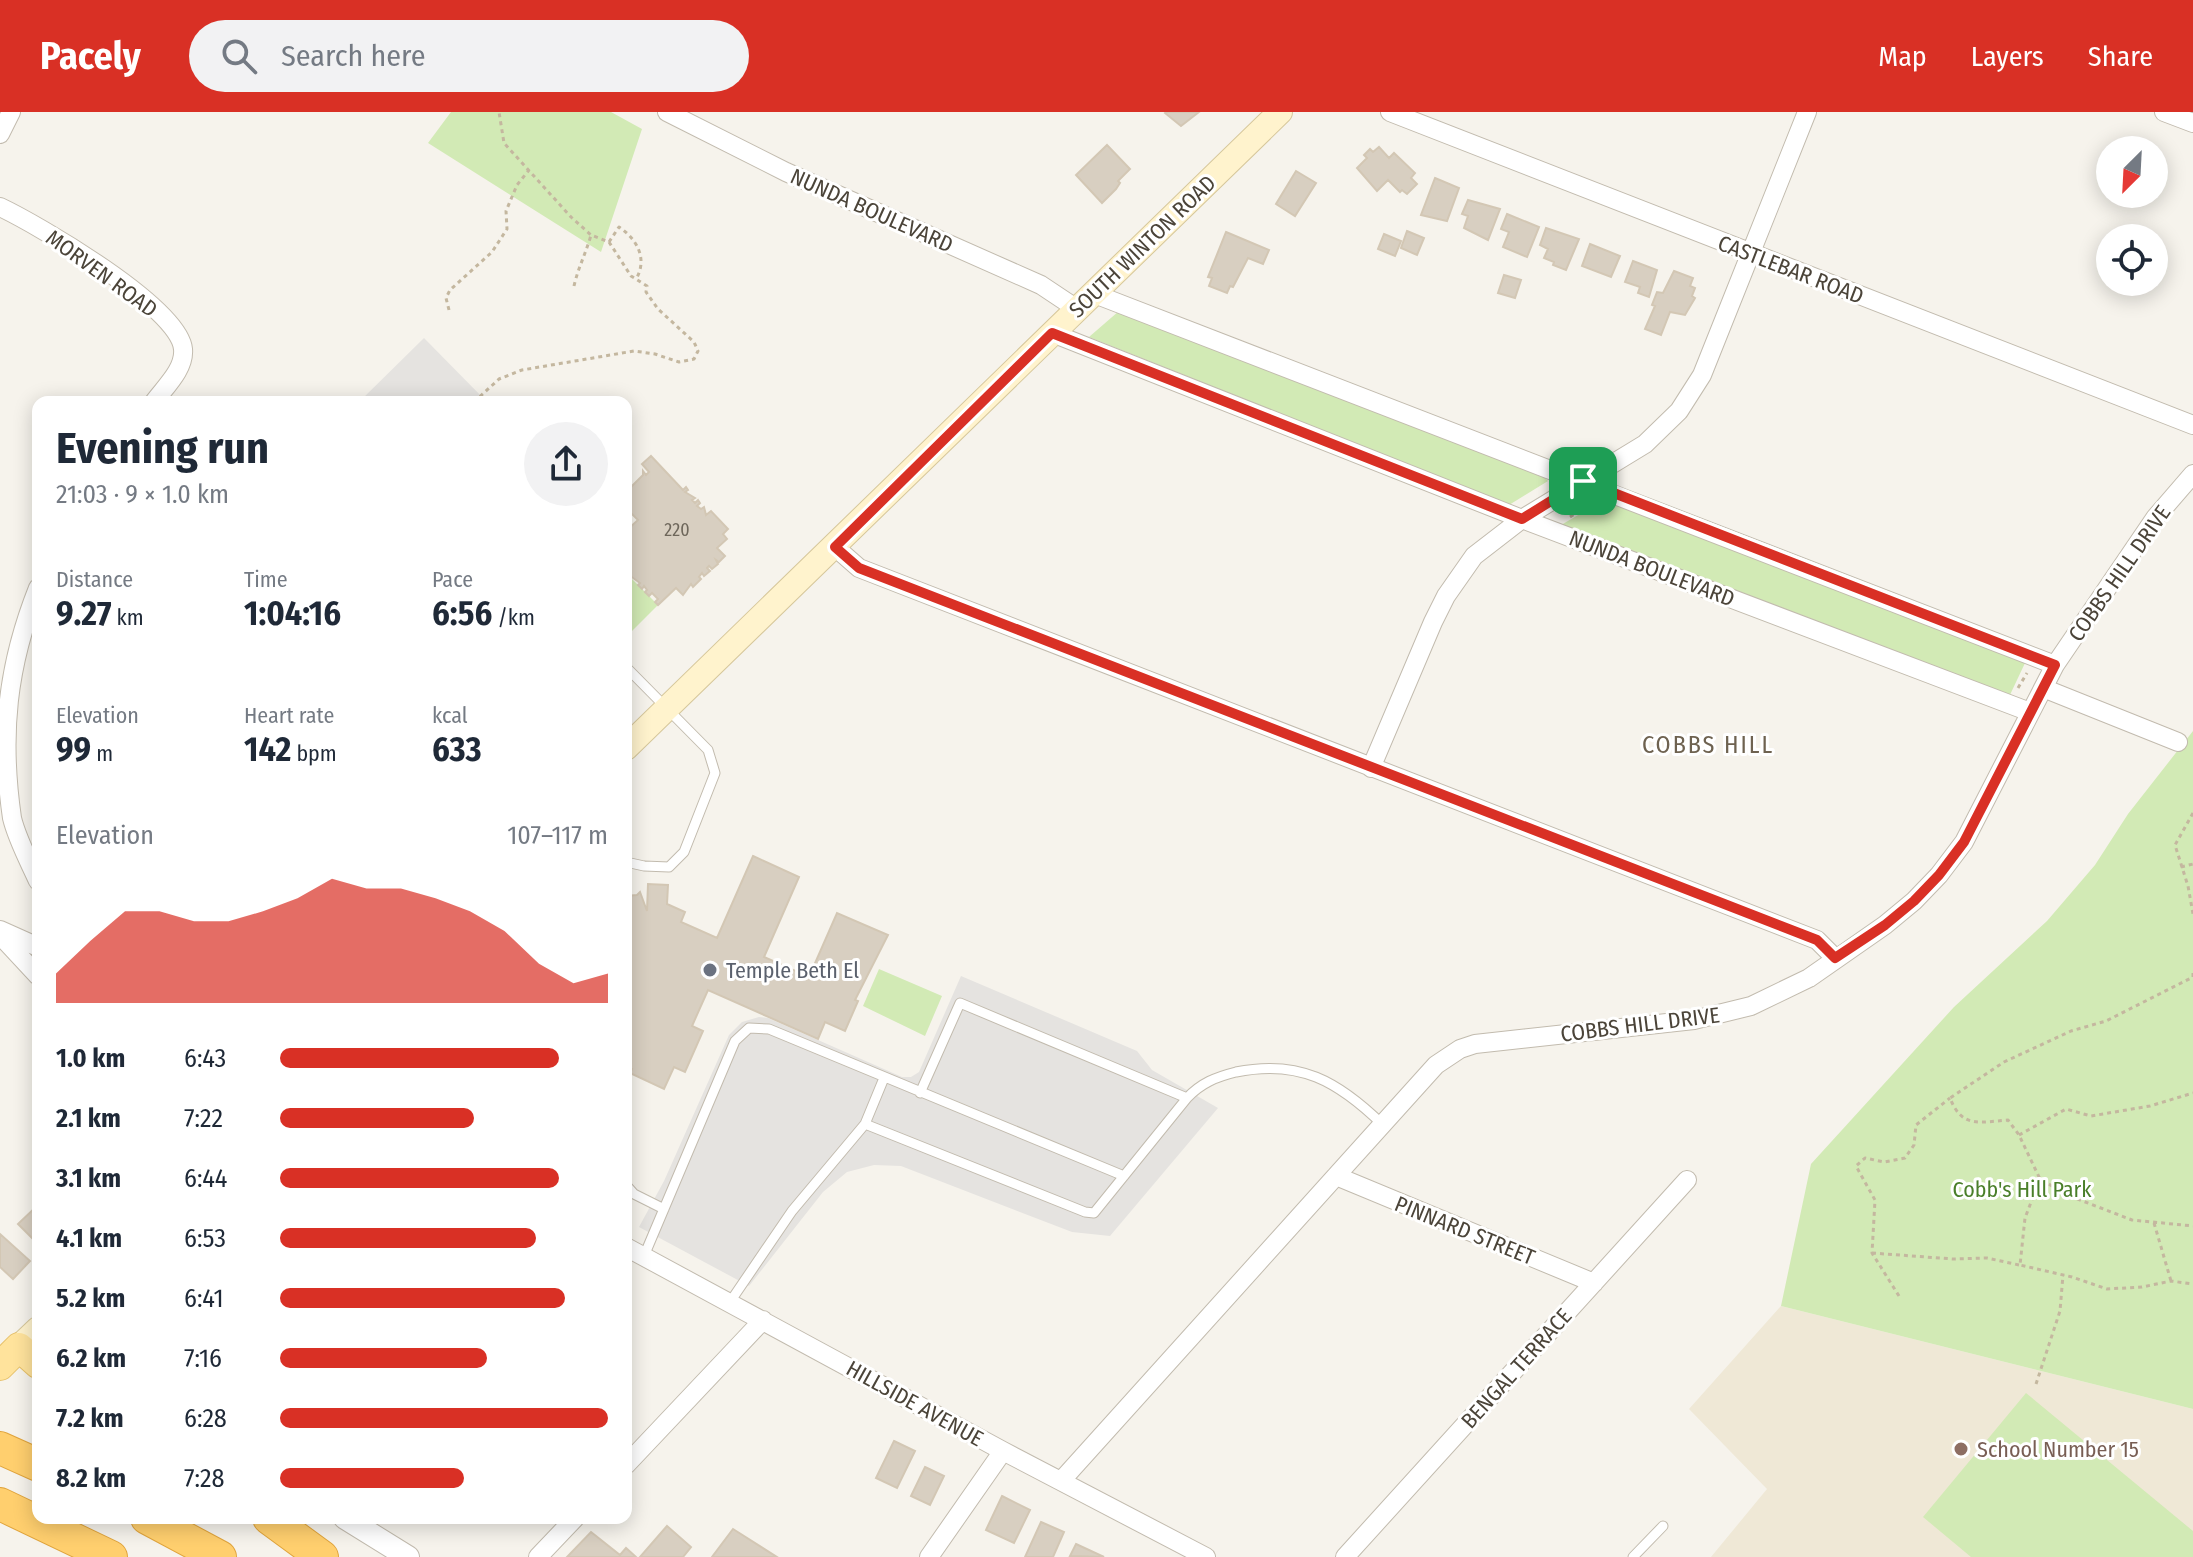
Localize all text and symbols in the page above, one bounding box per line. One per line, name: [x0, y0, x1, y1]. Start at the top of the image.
search box: [189, 20, 749, 92]
text: Pacely: [40, 33, 141, 79]
icon: search: [217, 34, 261, 78]
text: Search here: [281, 38, 425, 74]
text: Map: [1878, 40, 1927, 73]
text: Layers: [1971, 40, 2044, 73]
text: Share: [2088, 40, 2153, 73]
north arrow: [2096, 136, 2168, 208]
map controls: [2096, 136, 2168, 296]
street label: NUNDA BOULEVARD: [786, 163, 957, 258]
street label: SOUTH WINTON ROAD: [1063, 169, 1221, 323]
street label: MORVEN ROAD: [41, 224, 163, 323]
button: locate: [2096, 224, 2168, 296]
street label: CASTLEBAR ROAD: [1714, 229, 1867, 310]
text: Evening run: [56, 422, 269, 475]
button: share: [524, 422, 608, 506]
pin: [1549, 447, 1617, 515]
icon: arrive: [1561, 459, 1605, 503]
text: 21:03 · 9 × 1.0 km: [56, 479, 229, 510]
street label: COBBS HILL DRIVE: [2062, 500, 2176, 647]
house number: 220: [664, 519, 690, 541]
street label: NUNDA BOULEVARD: [1565, 524, 1738, 612]
text: Distance: [56, 566, 133, 593]
text: Time: [244, 566, 288, 593]
text: Pace: [432, 566, 473, 593]
text: 9.27: [56, 593, 111, 634]
text: 1:04:16: [244, 593, 341, 634]
text: 6:56: [432, 593, 492, 634]
text: km: [111, 604, 144, 631]
text: /km: [492, 604, 535, 631]
text: Elevation: [56, 702, 139, 729]
text: Heart rate: [244, 702, 334, 729]
text: kcal: [432, 702, 468, 729]
text: 99: [56, 729, 91, 770]
text: 142: [244, 729, 291, 770]
text: 633: [432, 729, 482, 770]
district label: COBBS HILL: [1642, 731, 1774, 759]
text: m: [91, 740, 113, 767]
text: bpm: [291, 740, 337, 767]
text: Elevation: [56, 820, 154, 851]
text: 107–117 m: [507, 820, 608, 851]
place label: Temple Beth El: [726, 957, 859, 984]
marker: Temple Beth El: [701, 961, 719, 979]
street label: COBBS HILL DRIVE: [1559, 1001, 1721, 1048]
text: 1.0 km: [56, 1043, 125, 1074]
text: 6:43: [184, 1043, 226, 1074]
text: 2.1 km: [56, 1103, 121, 1134]
text: 7:22: [184, 1103, 223, 1134]
text: 3.1 km: [56, 1163, 121, 1194]
text: 6:44: [184, 1163, 227, 1194]
park label: Cobb's Hill Park: [1952, 1176, 2092, 1203]
street label: PINNARD STREET: [1391, 1190, 1540, 1271]
text: 4.1 km: [56, 1223, 122, 1254]
text: 6:53: [184, 1223, 226, 1254]
text: 5.2 km: [56, 1283, 125, 1314]
text: 6:41: [184, 1283, 224, 1314]
street label: BENGAL TERRACE: [1455, 1303, 1577, 1434]
text: 6.2 km: [56, 1343, 126, 1374]
text: 7:16: [184, 1343, 222, 1374]
street label: HILLSIDE AVENUE: [841, 1355, 988, 1452]
text: 7.2 km: [56, 1403, 124, 1434]
text: 6:28: [184, 1403, 227, 1434]
place label: School Number 15: [1977, 1436, 2139, 1463]
marker: School Number 15: [1952, 1440, 1970, 1458]
text: 8.2 km: [56, 1463, 126, 1494]
text: 7:28: [184, 1463, 225, 1494]

